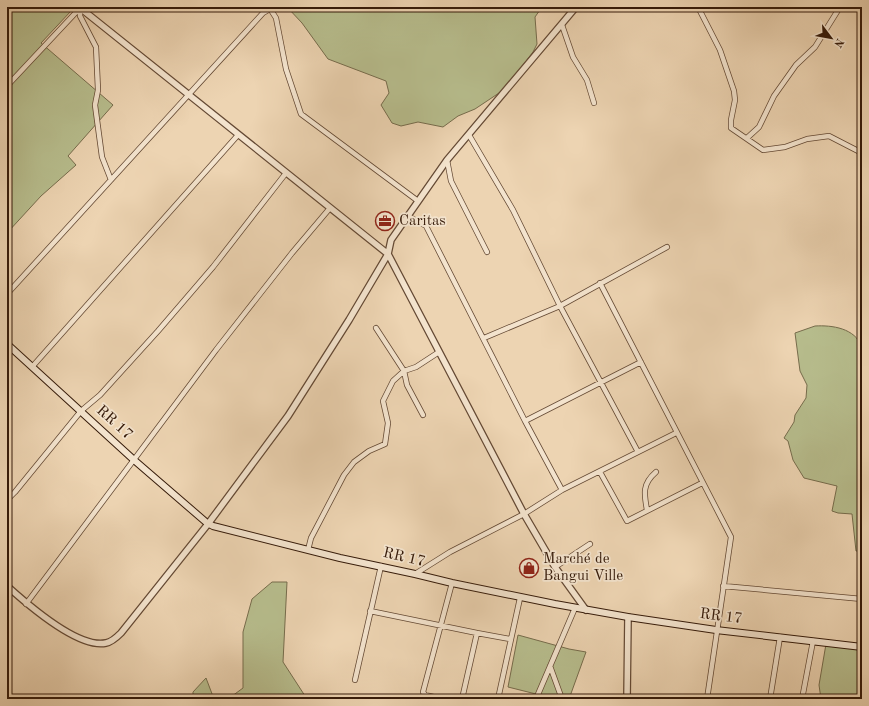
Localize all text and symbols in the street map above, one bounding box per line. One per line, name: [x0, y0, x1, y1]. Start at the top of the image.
north arrow: [811, 18, 851, 58]
text: N: [831, 36, 845, 49]
office icon: Caritas: [374, 210, 396, 232]
place label: Caritas: [399, 214, 446, 229]
street label: RR 17: [93, 403, 135, 443]
street label: RR 17: [381, 546, 427, 570]
place label: Marché de Bangui Ville: [543, 552, 623, 584]
shop icon: Marché de Bangui Ville: [518, 557, 540, 579]
street label: RR 17: [699, 607, 743, 627]

